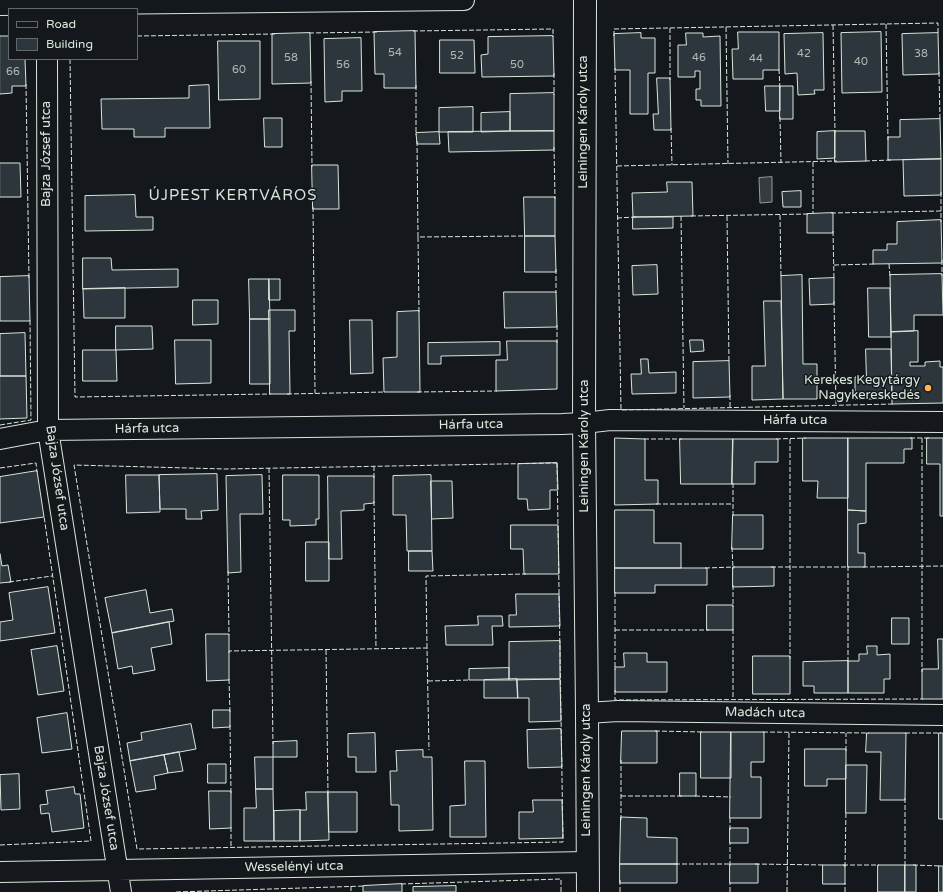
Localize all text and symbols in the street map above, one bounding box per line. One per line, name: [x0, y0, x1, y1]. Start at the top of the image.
legend: [8, 8, 138, 60]
text: Road: [46, 17, 76, 31]
text: Building: [46, 37, 93, 51]
house number: 54: [388, 46, 402, 60]
house number: 42: [797, 47, 811, 61]
house number: 38: [914, 47, 928, 61]
house number: 52: [450, 49, 464, 63]
house number: 58: [284, 51, 298, 65]
house number: 46: [692, 51, 706, 65]
house number: 44: [749, 52, 763, 66]
street label: Leiningen Károly utca: [576, 55, 592, 189]
house number: 40: [854, 55, 868, 69]
house number: 56: [336, 58, 350, 72]
house number: 50: [510, 58, 524, 72]
house number: 60: [232, 63, 246, 77]
house number: 66: [6, 65, 20, 79]
street label: Bajza József utca: [39, 101, 55, 207]
district label: ÚJPEST KERTVÁROS: [149, 187, 317, 205]
place label: Kerekes Kegytárgy Nagykereskedés: [804, 373, 920, 404]
street label: Leiningen Károly utca: [577, 379, 593, 513]
marker: Kerekes Kegytárgy Nagykereskedés: [923, 383, 933, 393]
street label: Hárfa utca: [763, 413, 827, 429]
street label: Hárfa utca: [439, 417, 503, 433]
street label: Hárfa utca: [115, 421, 179, 437]
street label: Bajza József utca: [42, 424, 72, 532]
street label: Leiningen Károly utca: [579, 703, 595, 837]
street label: Madách utca: [725, 704, 805, 722]
street label: Bajza József utca: [90, 744, 122, 852]
street label: Wesselényi utca: [244, 858, 344, 876]

